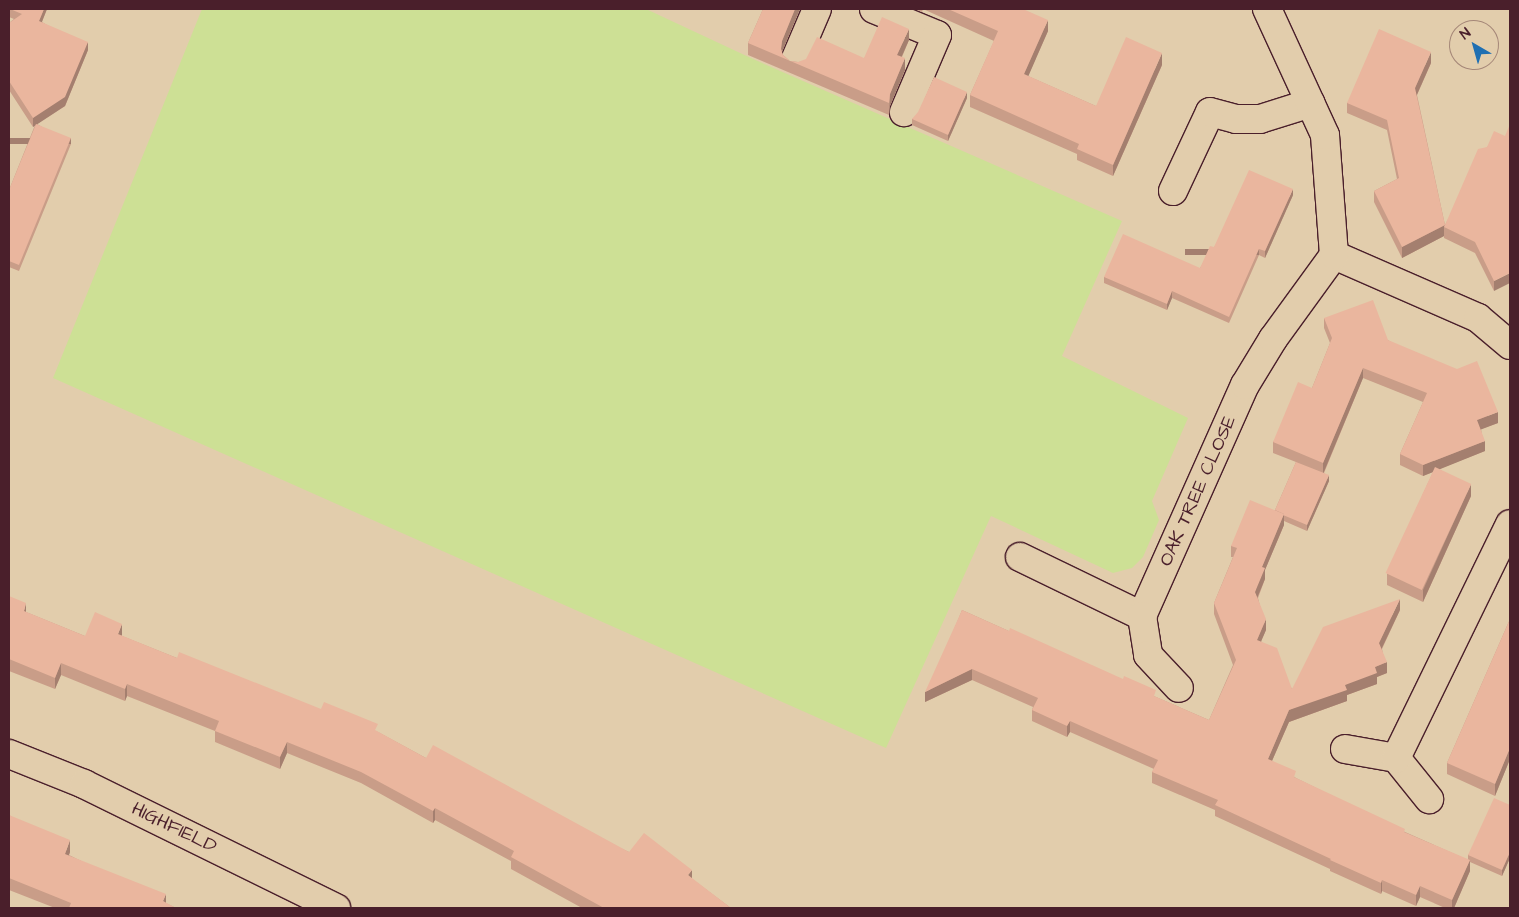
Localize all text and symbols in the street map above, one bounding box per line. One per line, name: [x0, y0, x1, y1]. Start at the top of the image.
north arrow: [1449, 20, 1499, 70]
text: N: [1456, 23, 1475, 45]
street label: OAK TREE CLOSE: [1155, 412, 1241, 570]
street label: HIGHFIELD: [128, 798, 220, 858]

